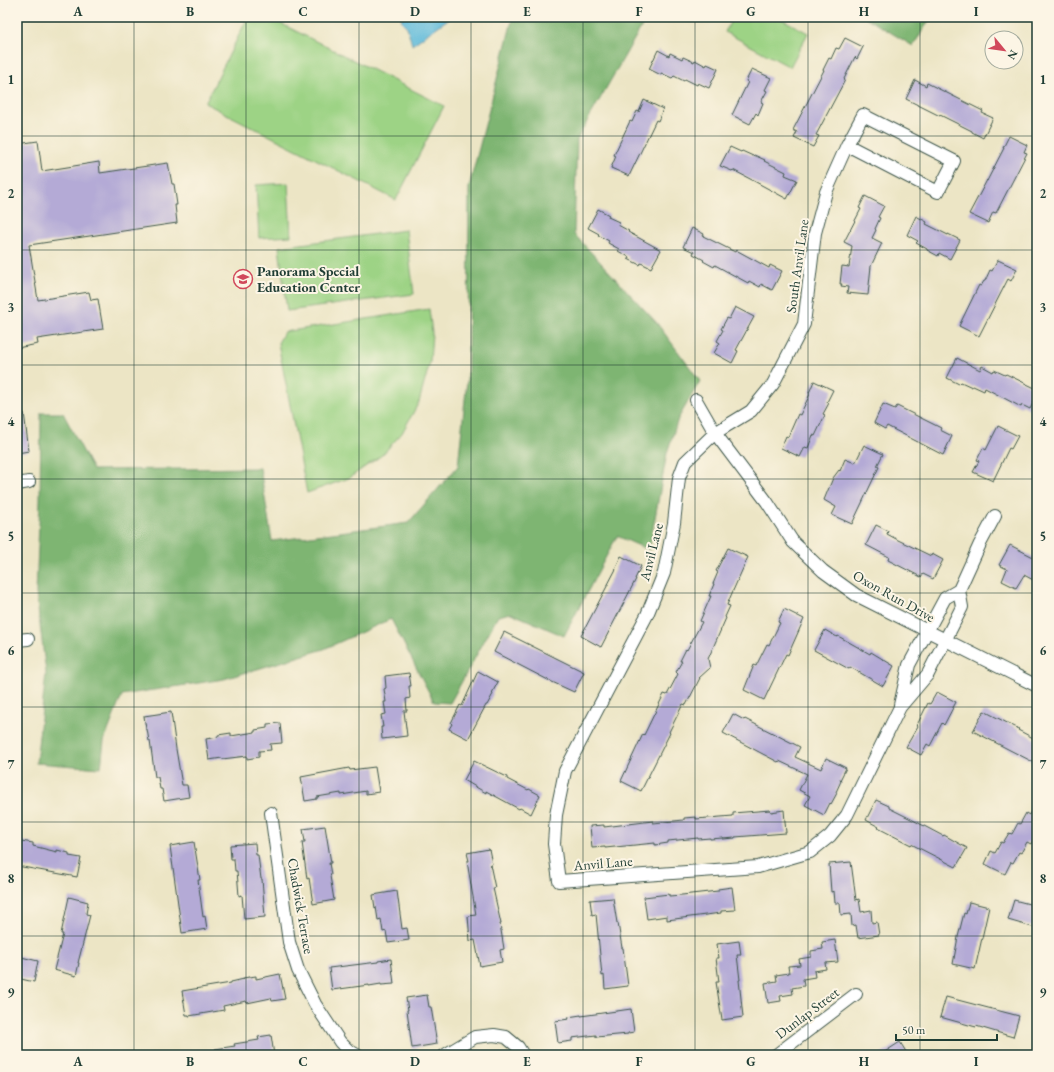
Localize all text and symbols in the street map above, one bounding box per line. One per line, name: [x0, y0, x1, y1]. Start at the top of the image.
text: A: [72, 3, 83, 20]
text: B: [186, 3, 194, 20]
text: C: [298, 3, 308, 20]
text: D: [410, 3, 420, 20]
text: E: [523, 3, 531, 20]
text: F: [635, 3, 643, 20]
text: G: [746, 3, 756, 20]
text: H: [859, 3, 870, 20]
text: I: [974, 3, 979, 20]
north arrow: [984, 30, 1024, 70]
text: N: [1004, 48, 1021, 62]
text: 1: [8, 71, 15, 88]
text: 1: [1040, 71, 1047, 88]
text: 2: [8, 185, 15, 202]
text: 2: [1040, 185, 1047, 202]
street label: South Anvil Lane: [782, 218, 813, 314]
place label: Panorama Special Education Center: [257, 262, 360, 296]
school or university icon: Panorama Special Education Center: [232, 268, 254, 290]
text: 3: [8, 299, 15, 316]
text: 3: [1040, 299, 1047, 316]
text: 4: [8, 413, 15, 430]
text: 4: [1040, 413, 1047, 430]
street label: Anvil Lane: [635, 521, 667, 584]
text: 5: [8, 528, 14, 545]
text: 5: [1040, 528, 1046, 545]
street label: Oxon Run Drive: [850, 566, 939, 626]
text: 6: [8, 642, 15, 659]
text: 6: [1040, 642, 1047, 659]
text: 7: [8, 756, 15, 773]
text: 7: [1040, 756, 1047, 773]
street label: Anvil Lane: [572, 851, 634, 875]
street label: Chadwick Terrace: [284, 857, 318, 956]
text: 8: [8, 870, 15, 887]
text: 8: [1040, 870, 1047, 887]
street label: Dunlap Street: [772, 983, 843, 1043]
text: 9: [8, 984, 15, 1001]
text: 9: [1040, 984, 1047, 1001]
scale bar: [896, 1016, 997, 1042]
text: 50 m: [902, 1022, 926, 1038]
text: A: [72, 1053, 83, 1070]
text: B: [186, 1053, 194, 1070]
text: C: [298, 1053, 308, 1070]
text: D: [410, 1053, 420, 1070]
text: E: [523, 1053, 531, 1070]
text: F: [635, 1053, 643, 1070]
text: G: [746, 1053, 756, 1070]
text: H: [859, 1053, 870, 1070]
text: I: [974, 1053, 979, 1070]

